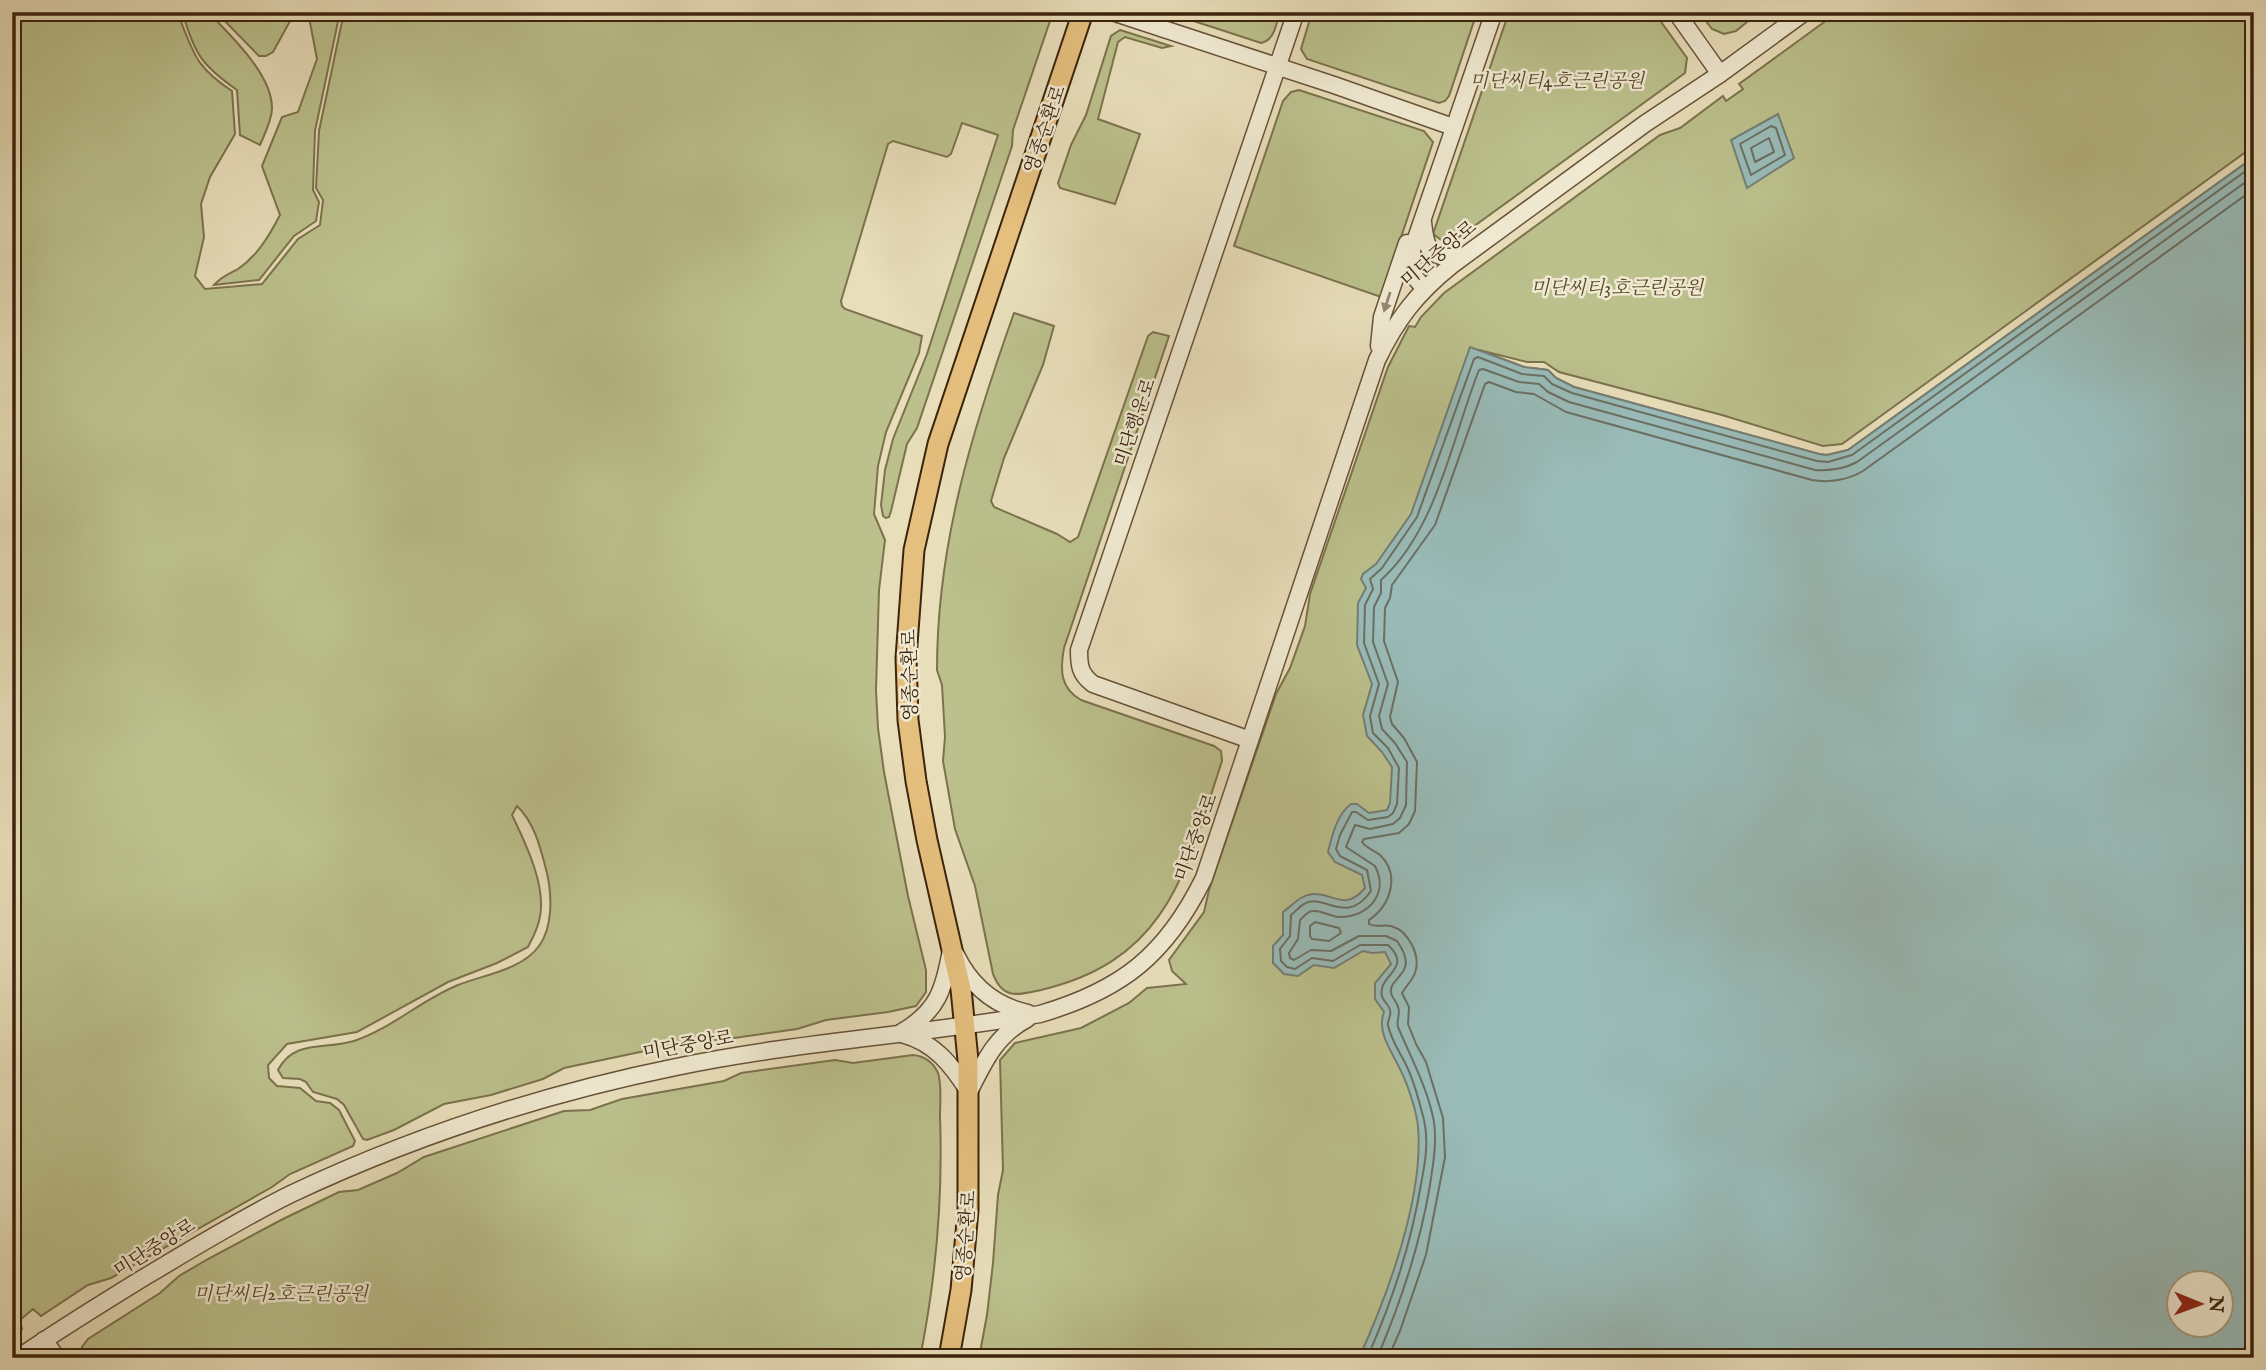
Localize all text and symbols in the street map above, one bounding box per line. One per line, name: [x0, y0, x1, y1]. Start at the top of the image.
park label: 미단씨티4호근린공원: [1470, 70, 1646, 94]
street label: 영종순환로: [1020, 82, 1072, 177]
street label: 미단중앙로: [1396, 216, 1482, 293]
park label: 미단씨티3호근린공원: [1531, 277, 1705, 301]
one-way arrow: [1381, 292, 1392, 313]
street label: 미단행운로: [1110, 375, 1162, 470]
street label: 영종순환로: [898, 629, 924, 721]
street label: 미단중앙로: [1170, 790, 1224, 885]
street label: 미단중앙로: [641, 1026, 736, 1066]
street label: 영종순환로: [952, 1190, 982, 1283]
street label: 미단중앙로: [110, 1214, 200, 1283]
north arrow: [2164, 1268, 2234, 1338]
park label: 미단씨티2호근린공원: [194, 1283, 370, 1307]
text: N: [2203, 1295, 2227, 1313]

